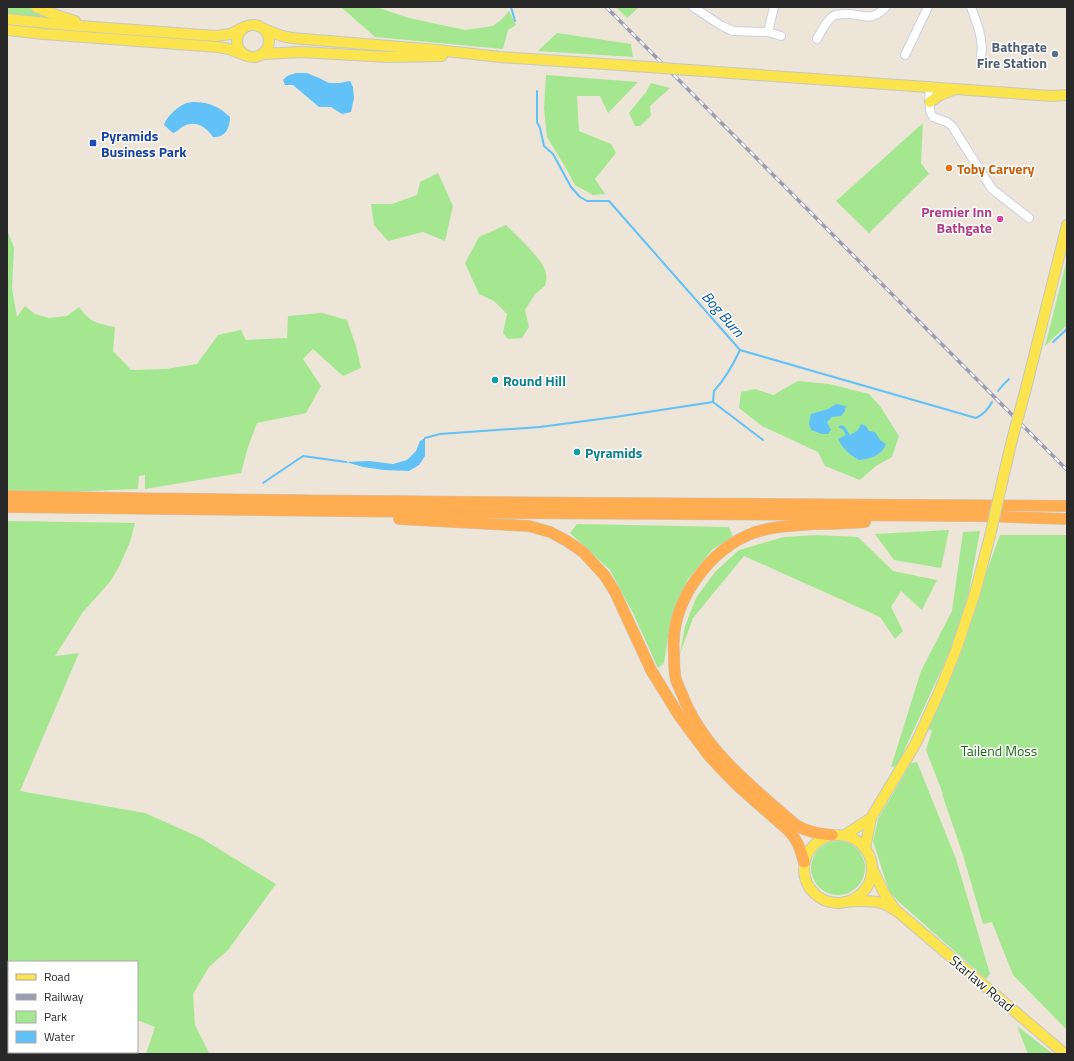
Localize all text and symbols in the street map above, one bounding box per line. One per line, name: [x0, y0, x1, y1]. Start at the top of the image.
place label: Bathgate Fire Station: [977, 36, 1047, 73]
marker: Bathgate Fire Station: [1050, 49, 1060, 59]
place label: Pyramids Business Park: [101, 125, 187, 162]
marker: Pyramids Business Park: [88, 138, 98, 148]
place label: Toby Carvery: [957, 158, 1035, 179]
marker: Toby Carvery: [944, 163, 954, 173]
place label: Premier Inn Bathgate: [921, 201, 992, 238]
marker: Premier Inn Bathgate: [995, 214, 1005, 224]
water label: Bog Burn: [696, 286, 750, 343]
place label: Round Hill: [503, 370, 566, 391]
marker: Round Hill: [490, 375, 500, 385]
place label: Pyramids: [585, 442, 643, 463]
marker: Pyramids: [572, 447, 582, 457]
park label: Tailend Moss: [961, 740, 1037, 761]
street label: Starlaw Road: [945, 950, 1019, 1016]
legend: [8, 961, 138, 1053]
text: Road: [44, 967, 70, 986]
text: Railway: [44, 987, 84, 1006]
text: Park: [44, 1007, 67, 1026]
text: Water: [44, 1027, 75, 1046]

